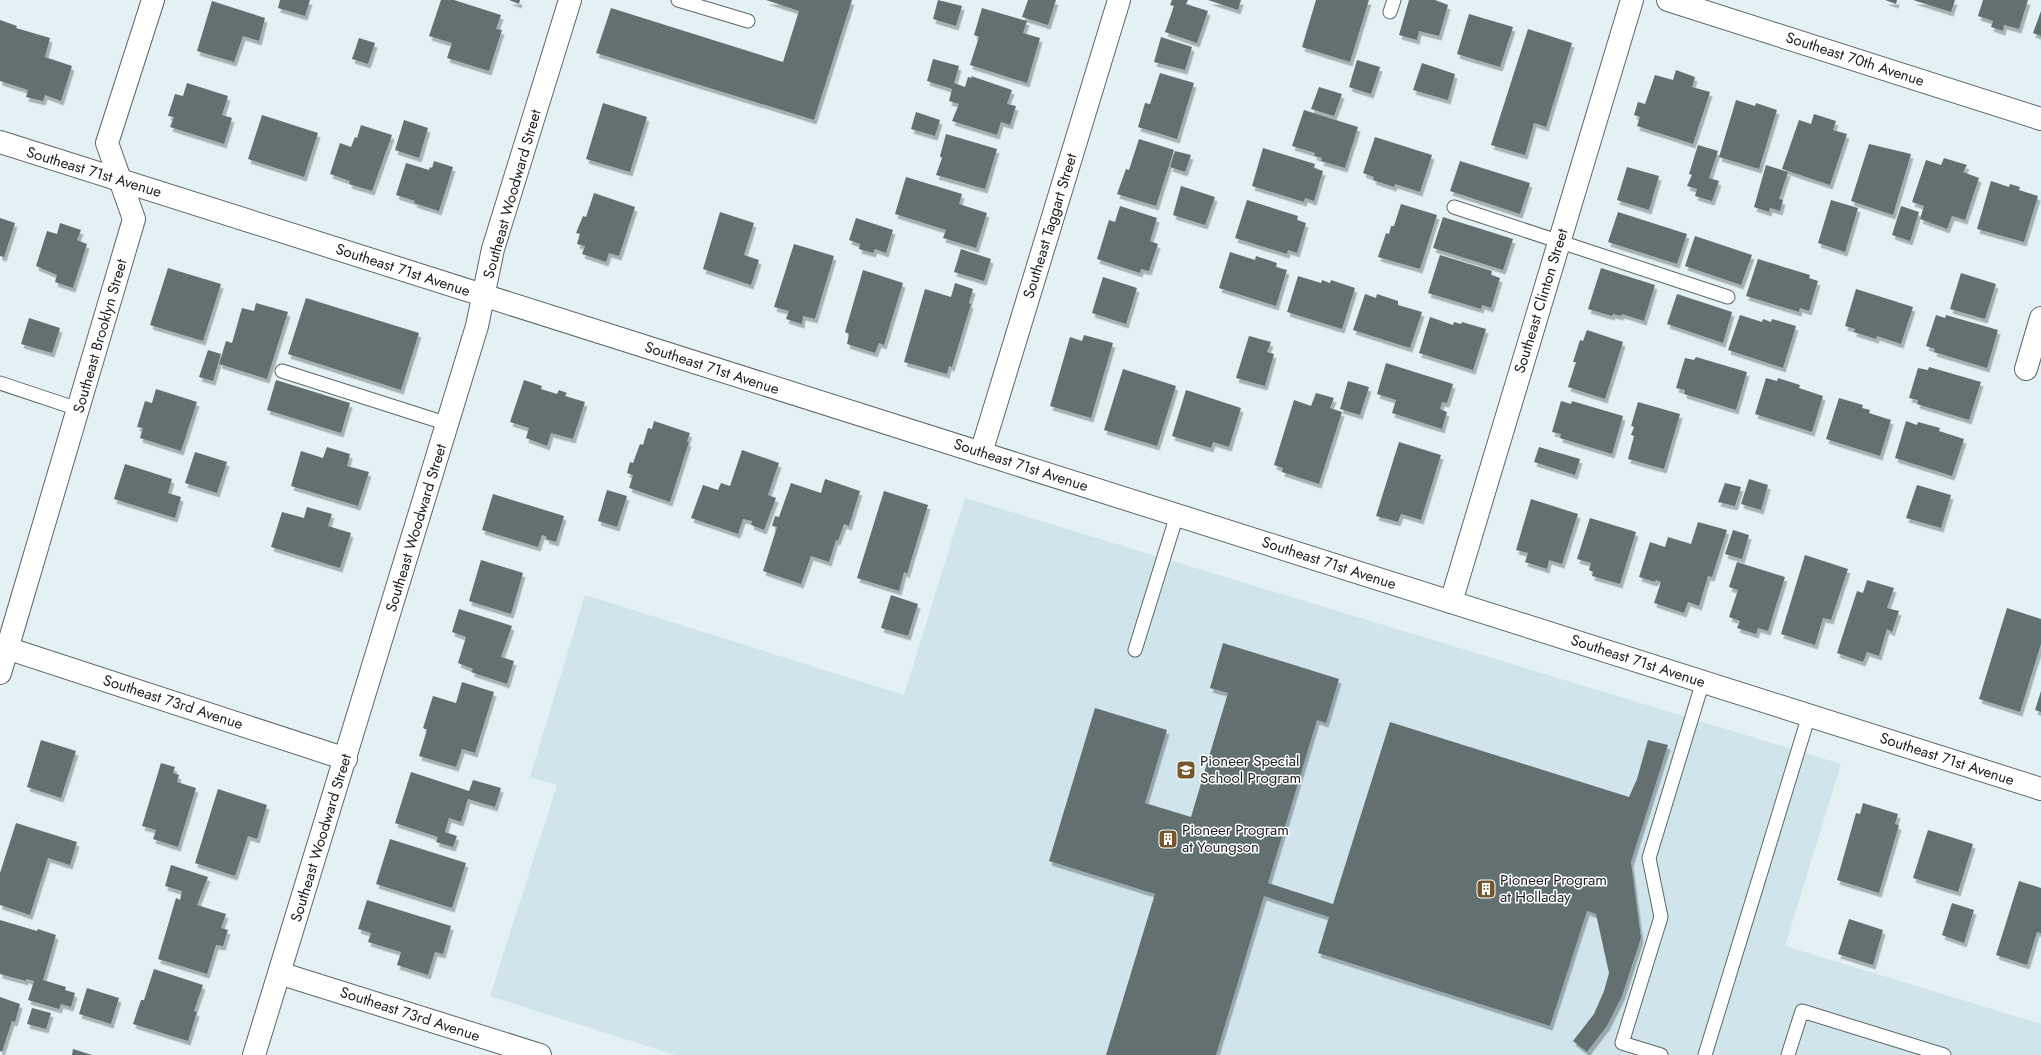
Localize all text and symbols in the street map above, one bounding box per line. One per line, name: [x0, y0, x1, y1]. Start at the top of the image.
street label: Southeast 70th Avenue: [1783, 26, 1927, 92]
street label: Southeast Woodward Street: [477, 107, 547, 281]
street label: Southeast 71st Avenue: [24, 141, 165, 203]
street label: Southeast Taggart Street: [1017, 150, 1083, 301]
street label: Southeast Clinton Street: [1509, 226, 1574, 376]
street label: Southeast 71st Avenue: [333, 238, 473, 302]
street label: Southeast Brooklyn Street: [67, 256, 133, 416]
street label: Southeast 71st Avenue: [642, 336, 782, 400]
street label: Southeast 71st Avenue: [951, 433, 1091, 497]
street label: Southeast Woodward Street: [380, 441, 452, 615]
street label: Southeast 71st Avenue: [1259, 531, 1399, 595]
street label: Southeast 71st Avenue: [1568, 629, 1708, 693]
street label: Southeast 73rd Avenue: [100, 669, 246, 735]
street label: Southeast 71st Avenue: [1877, 727, 2017, 791]
place label: Pioneer Special School Program: [1200, 750, 1301, 789]
street label: Southeast Woodward Street: [285, 751, 357, 925]
school or university icon: Pioneer Special School Program: [1175, 759, 1197, 781]
place label: Pioneer Program at Youngson: [1182, 819, 1289, 858]
building icon: Pioneer Program at Youngson: [1157, 828, 1179, 850]
place label: Pioneer Program at Holladay: [1500, 869, 1607, 908]
building icon: Pioneer Program at Holladay: [1475, 878, 1497, 900]
street label: Southeast 73rd Avenue: [337, 981, 483, 1047]

